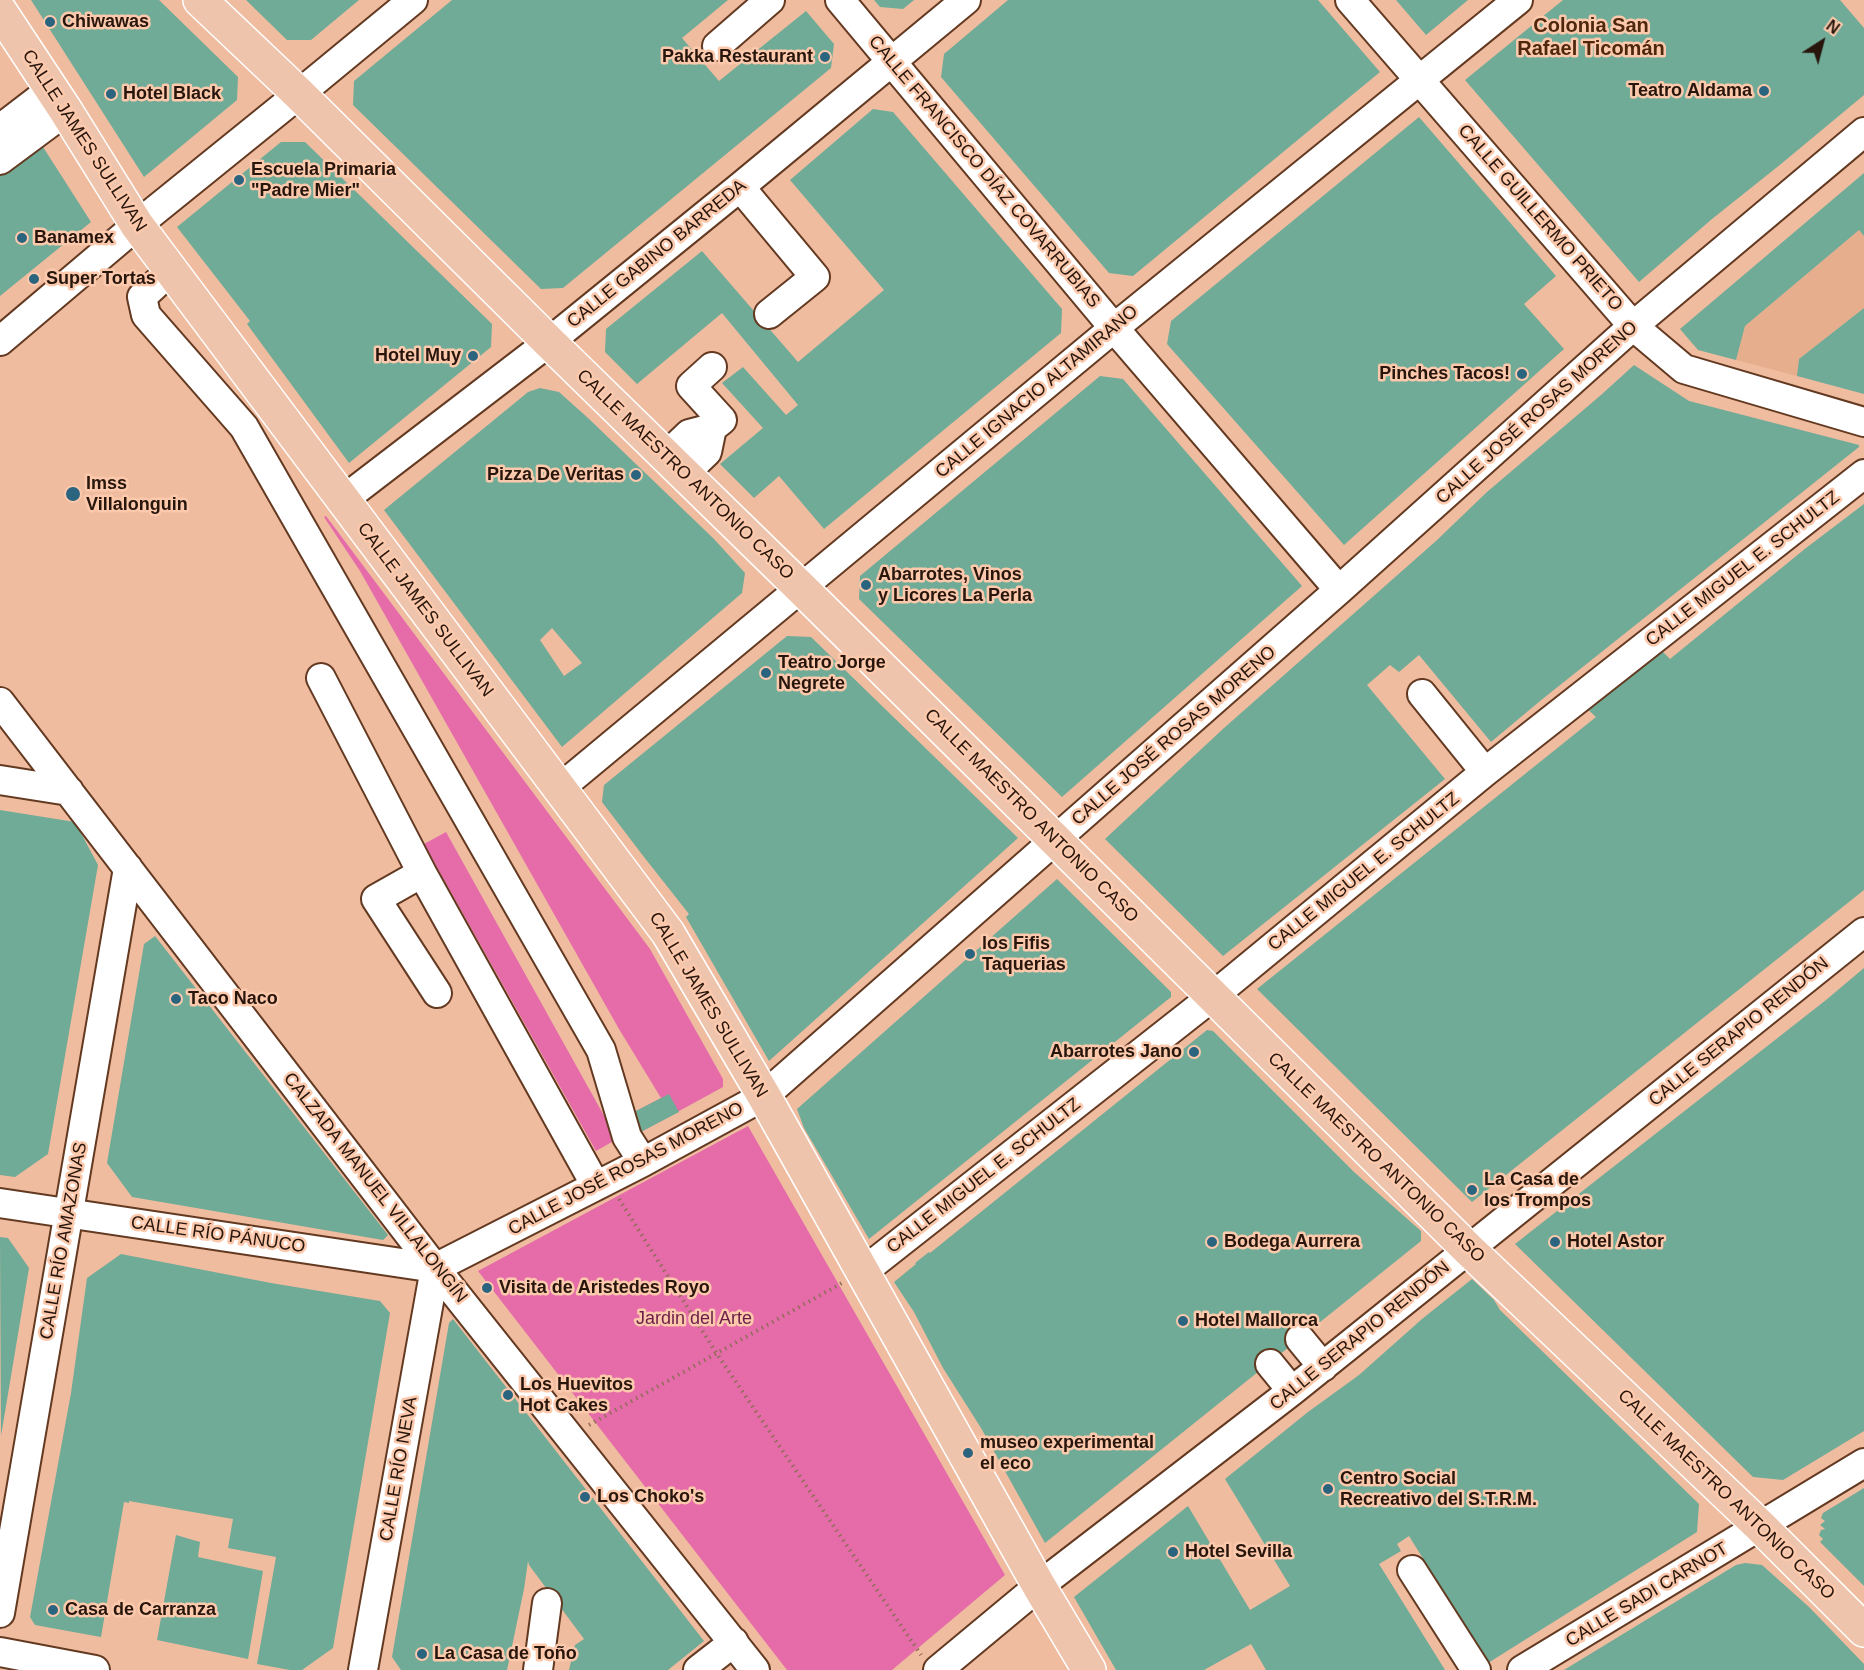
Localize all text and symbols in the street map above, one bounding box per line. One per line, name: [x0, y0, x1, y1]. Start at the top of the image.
place label: Chiwawas: [62, 11, 149, 33]
north arrow: [1792, 12, 1852, 72]
district label: Colonia San Rafael Ticomán: [1517, 14, 1665, 61]
marker: Chiwawas: [43, 15, 57, 29]
text: N: [1823, 17, 1843, 37]
street label: CALLE FRANCISCO DÍAZ COVARRUBIAS: [864, 31, 1104, 313]
street label: CALLE JAMES SULLIVAN: [17, 46, 151, 236]
place label: Pakka Restaurant: [662, 46, 813, 68]
marker: Pakka Restaurant: [818, 50, 832, 64]
place label: Teatro Aldama: [1628, 80, 1752, 102]
place label: Hotel Black: [123, 83, 221, 105]
marker: Teatro Aldama: [1757, 84, 1771, 98]
marker: Hotel Black: [104, 87, 118, 101]
street label: CALLE GUILLERMO PRIETO: [1453, 120, 1627, 316]
place label: Escuela Primaria "Padre Mier": [251, 159, 396, 201]
marker: Escuela Primaria "Padre Mier": [232, 173, 246, 187]
street label: CALLE GABINO BARREDA: [563, 175, 751, 333]
place label: Banamex: [34, 227, 114, 249]
marker: Banamex: [15, 231, 29, 245]
place label: Super Tortas: [46, 268, 156, 290]
marker: Super Tortas: [27, 272, 41, 286]
street label: CALLE IGNACIO ALTAMIRANO: [931, 301, 1143, 483]
street label: CALLE JOSÉ ROSAS MORENO: [1432, 317, 1642, 509]
place label: Hotel Muy: [375, 345, 461, 367]
marker: Hotel Muy: [466, 349, 480, 363]
place label: Pinches Tacos!: [1379, 363, 1510, 385]
street label: CALLE MAESTRO ANTONIO CASO: [572, 365, 798, 585]
marker: Pinches Tacos!: [1515, 367, 1529, 381]
place label: Pizza De Veritas: [487, 464, 624, 486]
marker: Pizza De Veritas: [629, 468, 643, 482]
place label: Imss Villalonguin: [86, 473, 188, 516]
marker: Imss Villalonguin: [64, 485, 82, 503]
street label: CALLE MIGUEL E. SCHULTZ: [1642, 487, 1844, 651]
street label: CALLE JAMES SULLIVAN: [352, 519, 498, 701]
place label: Abarrotes, Vinos y Licores La Perla: [878, 564, 1032, 606]
marker: Abarrotes, Vinos y Licores La Perla: [859, 578, 873, 592]
street label: CALLE JOSÉ ROSAS MORENO: [1068, 642, 1280, 830]
place label: Teatro Jorge Negrete: [778, 652, 886, 694]
marker: Teatro Jorge Negrete: [759, 666, 773, 680]
street label: CALLE MAESTRO ANTONIO CASO: [920, 705, 1142, 927]
street label: CALLE MIGUEL E. SCHULTZ: [1264, 788, 1464, 956]
street label: CALLE JAMES SULLIVAN: [644, 908, 772, 1102]
place label: los Fifis Taquerias: [982, 933, 1066, 976]
marker: los Fifis Taquerias: [963, 947, 977, 961]
street label: CALLE SERAPIO RENDÓN: [1645, 953, 1833, 1111]
place label: Taco Naco: [188, 988, 278, 1010]
marker: Taco Naco: [169, 992, 183, 1006]
place label: Abarrotes Jano: [1050, 1041, 1182, 1063]
marker: Abarrotes Jano: [1187, 1045, 1201, 1059]
street label: CALLE MAESTRO ANTONIO CASO: [1263, 1048, 1489, 1268]
street label: CALZADA MANUEL VILLALONGÍN: [278, 1069, 472, 1307]
street label: CALLE MIGUEL E. SCHULTZ: [883, 1094, 1085, 1258]
street label: CALLE JOSÉ ROSAS MORENO: [505, 1098, 747, 1240]
street label: CALLE RÍO AMAZONAS: [36, 1141, 92, 1341]
place label: La Casa de los Trompos: [1484, 1169, 1591, 1212]
marker: La Casa de los Trompos: [1465, 1183, 1479, 1197]
street label: CALLE RÍO PÁNUCO: [129, 1212, 307, 1258]
place label: Bodega Aurrera: [1224, 1231, 1360, 1253]
place label: Hotel Astor: [1567, 1231, 1664, 1253]
marker: Bodega Aurrera: [1205, 1235, 1219, 1249]
marker: Hotel Astor: [1548, 1235, 1562, 1249]
street label: CALLE SERAPIO RENDÓN: [1266, 1257, 1454, 1415]
place label: Visita de Aristedes Royo: [499, 1277, 710, 1299]
marker: Visita de Aristedes Royo: [480, 1281, 494, 1295]
park label: Jardin del Arte: [636, 1308, 752, 1330]
place label: Hotel Mallorca: [1195, 1310, 1318, 1332]
marker: Hotel Mallorca: [1176, 1314, 1190, 1328]
place label: Los Huevitos Hot Cakes: [520, 1374, 633, 1416]
street label: CALLE MAESTRO ANTONIO CASO: [1613, 1385, 1839, 1605]
marker: Los Huevitos Hot Cakes: [501, 1388, 515, 1402]
street label: CALLE RÍO NEVA: [376, 1395, 422, 1543]
place label: museo experimental el eco: [980, 1432, 1154, 1474]
marker: museo experimental el eco: [961, 1446, 975, 1460]
place label: Centro Social Recreativo del S.T.R.M.: [1340, 1468, 1537, 1510]
marker: Centro Social Recreativo del S.T.R.M.: [1321, 1482, 1335, 1496]
place label: Los Choko's: [597, 1486, 704, 1508]
marker: Los Choko's: [578, 1490, 592, 1504]
street label: CALLE SADI CARNOT: [1562, 1538, 1732, 1652]
place label: Hotel Sevilla: [1185, 1541, 1292, 1563]
marker: Hotel Sevilla: [1166, 1545, 1180, 1559]
place label: Casa de Carranza: [65, 1599, 216, 1621]
marker: Casa de Carranza: [46, 1603, 60, 1617]
place label: La Casa de Toño: [434, 1643, 577, 1665]
marker: La Casa de Toño: [415, 1647, 429, 1661]

